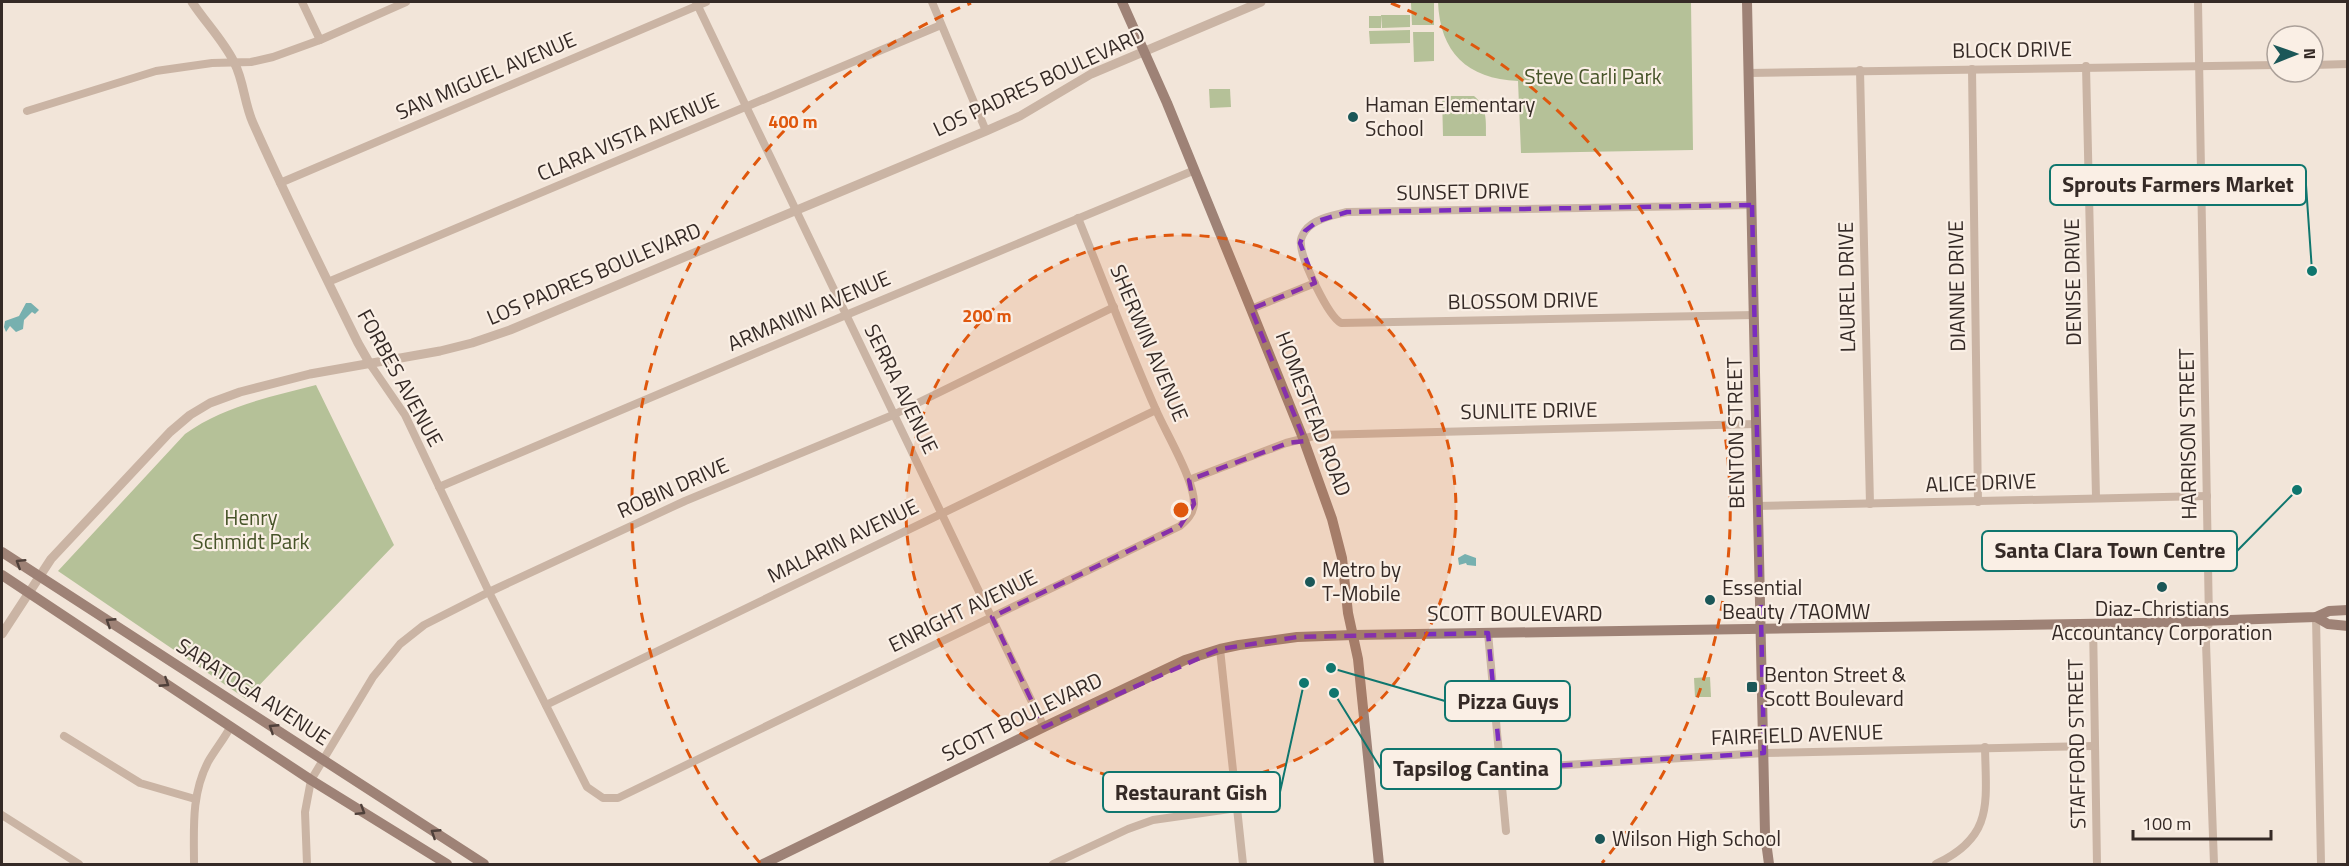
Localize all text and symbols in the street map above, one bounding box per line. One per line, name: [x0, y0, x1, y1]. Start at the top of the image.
street label: LOS PADRES BOULEVARD: [927, 18, 1150, 144]
street label: SAN MIGUEL AVENUE: [390, 23, 581, 128]
north arrow: [2265, 24, 2325, 84]
street label: BLOCK DRIVE: [1952, 32, 2072, 66]
text: N: [2298, 48, 2322, 59]
park label: Steve Carli Park: [1524, 60, 1662, 92]
street label: CLARA VISTA AVENUE: [532, 83, 724, 189]
place label: Haman Elementary School: [1365, 88, 1535, 144]
text: 400 m: [768, 108, 818, 135]
marker: Haman Elementary School: [1346, 110, 1360, 124]
callout: Sprouts Farmers Market: [2050, 165, 2306, 205]
text: Sprouts Farmers Market: [2062, 167, 2294, 201]
street label: SUNSET DRIVE: [1396, 174, 1530, 208]
street label: LOS PADRES BOULEVARD: [481, 213, 706, 333]
street label: DENISE DRIVE: [2055, 218, 2089, 346]
street label: DIANNE DRIVE: [1939, 220, 1973, 352]
street label: LAUREL DRIVE: [1829, 221, 1863, 353]
street label: SHERWIN AVENUE: [1102, 259, 1197, 426]
street label: ARMANINI AVENUE: [722, 261, 895, 359]
street label: BLOSSOM DRIVE: [1447, 283, 1599, 317]
text: 200 m: [962, 302, 1012, 329]
street label: FORBES AVENUE: [350, 303, 452, 452]
street label: SERRA AVENUE: [857, 318, 947, 459]
street label: HOMESTEAD ROAD: [1268, 326, 1360, 501]
street label: HARRISON STREET: [2170, 348, 2204, 520]
street label: BENTON STREET: [1718, 357, 1752, 509]
street label: SUNLITE DRIVE: [1460, 393, 1598, 427]
street label: ROBIN DRIVE: [612, 448, 734, 526]
street label: ALICE DRIVE: [1925, 464, 2037, 500]
street label: MALARIN AVENUE: [762, 490, 924, 591]
centre of rings: [1171, 500, 1191, 520]
park label: Henry Schmidt Park: [192, 501, 310, 557]
callout: Santa Clara Town Centre: [1982, 531, 2237, 571]
text: Santa Clara Town Centre: [1994, 533, 2226, 567]
place label: Metro by T-Mobile: [1322, 553, 1401, 609]
one-way arrow: [16, 559, 26, 571]
street label: ENRIGHT AVENUE: [883, 560, 1042, 660]
place label: Essential Beauty /TAOMW: [1722, 571, 1870, 627]
marker: Metro by T-Mobile: [1303, 575, 1317, 589]
marker: Diaz-Christians Accountancy Corporation: [2155, 580, 2169, 594]
place label: Diaz-Christians Accountancy Corporation: [2052, 592, 2272, 648]
marker: Essential Beauty /TAOMW: [1703, 593, 1717, 607]
street label: SCOTT BOULEVARD: [1427, 597, 1603, 629]
one-way arrow: [106, 617, 116, 629]
street label: SARATOGA AVENUE: [170, 629, 337, 753]
place label: Benton Street & Scott Boulevard: [1764, 658, 1907, 714]
street label: STAFFORD STREET: [2059, 659, 2093, 830]
street label: SCOTT BOULEVARD: [936, 663, 1107, 769]
one-way arrow: [158, 676, 169, 687]
marker: Benton Street & Scott Boulevard: [1745, 680, 1759, 694]
callout: Pizza Guys: [1445, 681, 1570, 721]
text: Pizza Guys: [1457, 684, 1559, 718]
street label: FAIRFIELD AVENUE: [1710, 715, 1884, 753]
one-way arrow: [269, 724, 279, 736]
callout: Tapsilog Cantina: [1381, 749, 1561, 789]
text: Tapsilog Cantina: [1393, 751, 1549, 785]
callout: Restaurant Gish: [1103, 772, 1280, 812]
text: Restaurant Gish: [1115, 775, 1267, 809]
one-way arrow: [355, 803, 365, 815]
scale bar: [2133, 803, 2271, 841]
text: 100 m: [2142, 810, 2191, 837]
place label: Wilson High School: [1612, 822, 1781, 854]
one-way arrow: [430, 829, 441, 840]
marker: Wilson High School: [1593, 832, 1607, 846]

